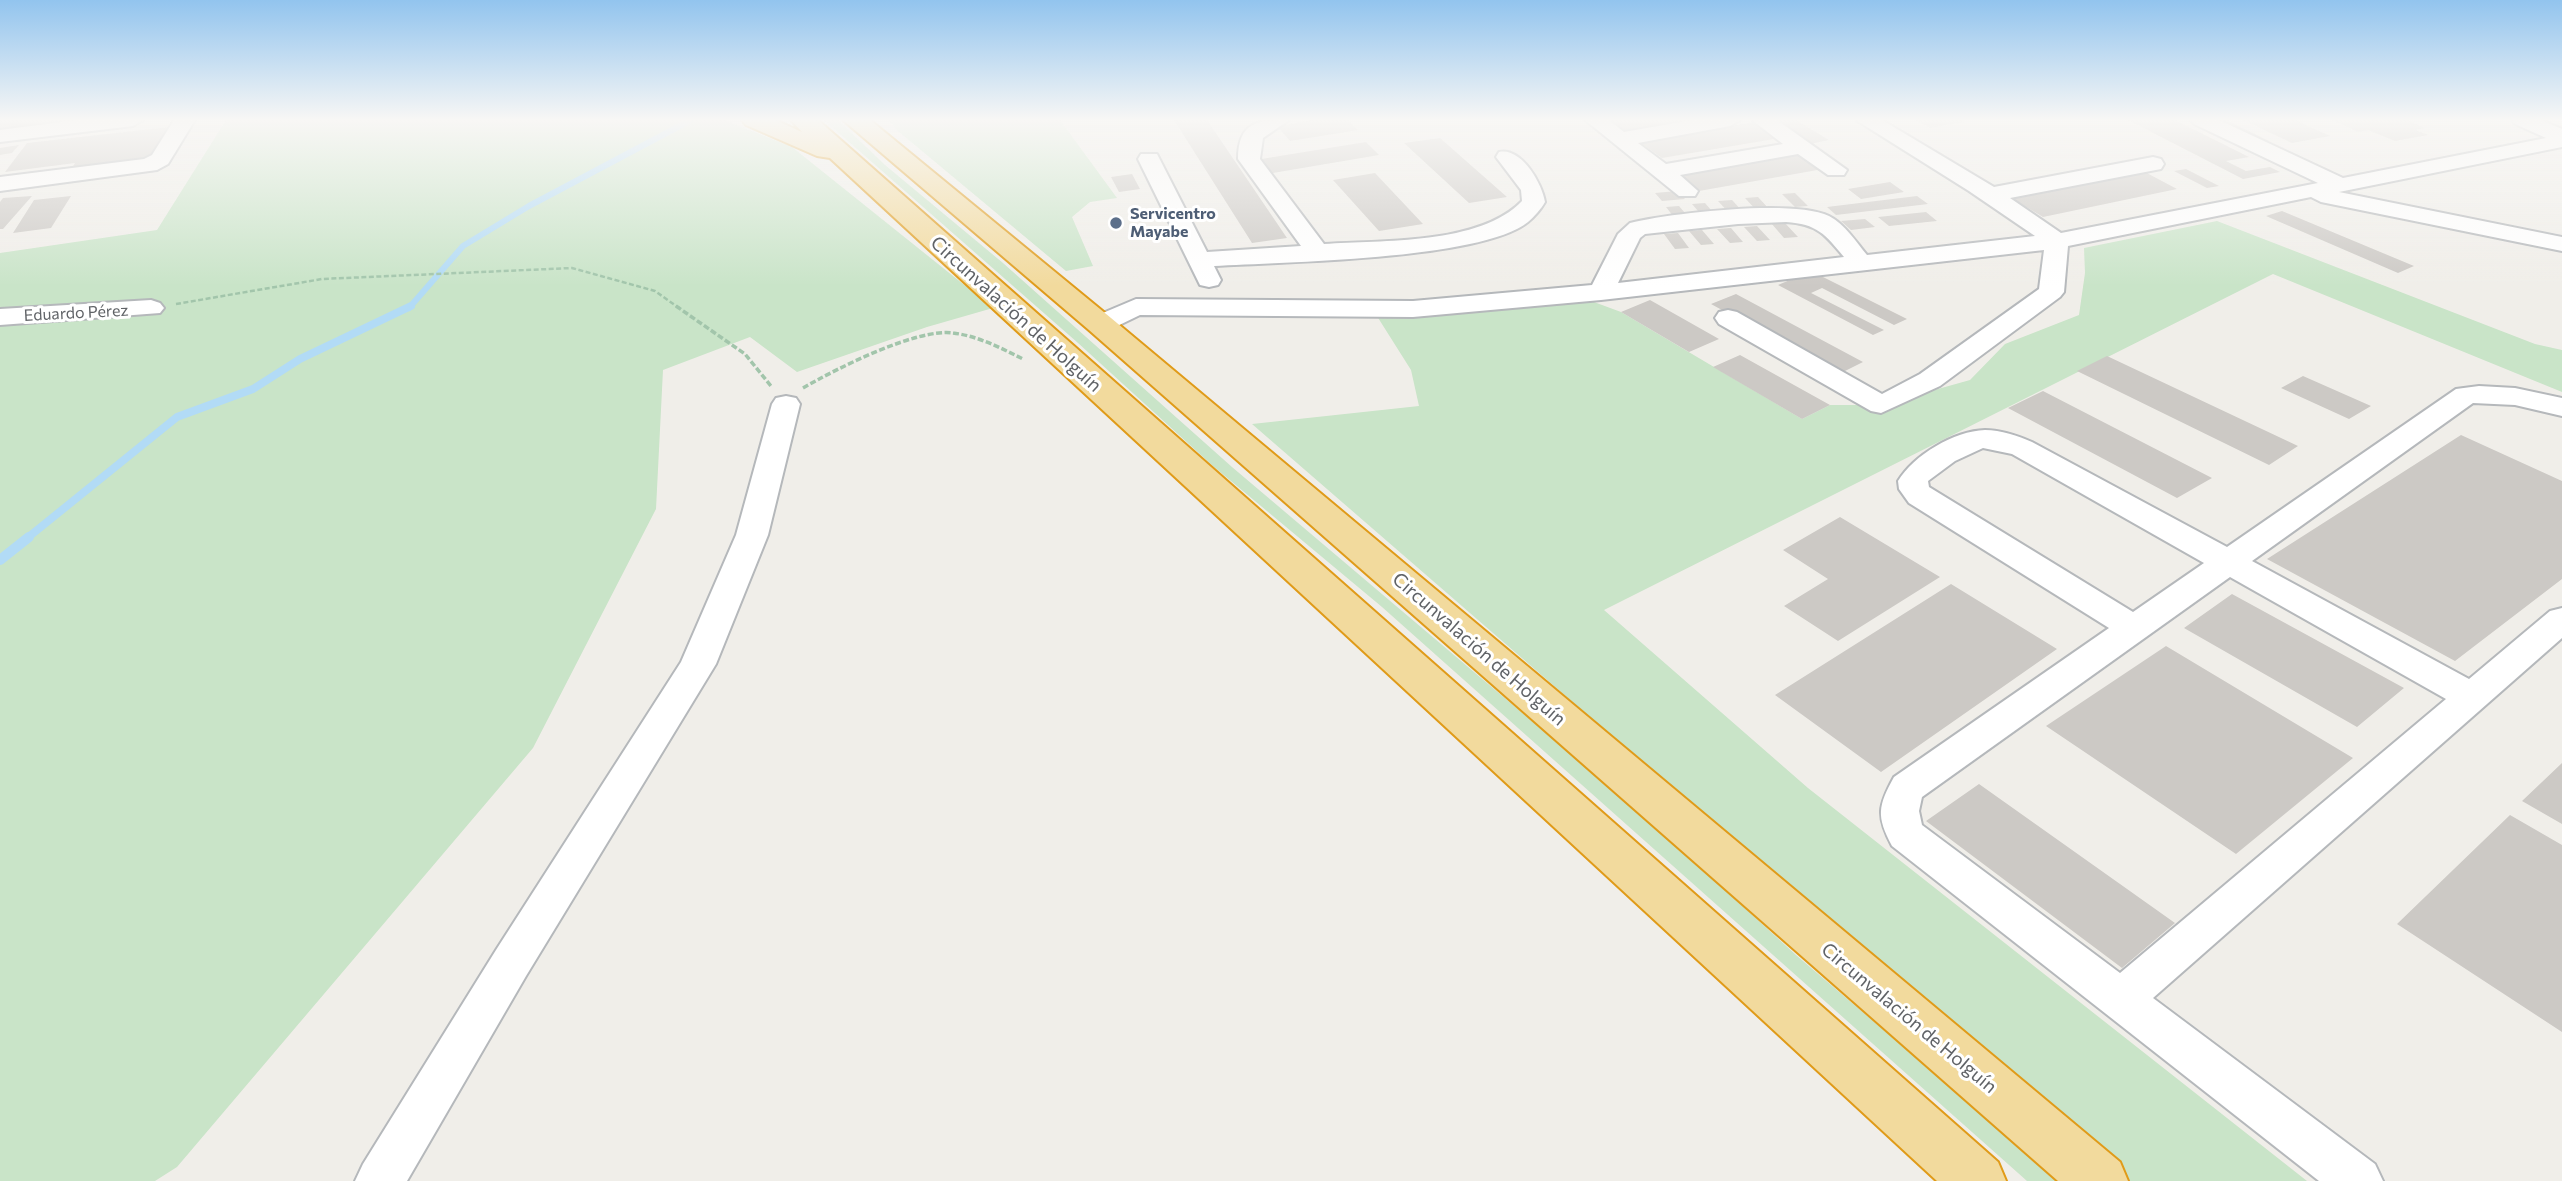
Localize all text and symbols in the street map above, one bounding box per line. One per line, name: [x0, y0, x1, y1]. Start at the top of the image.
place label: Servicentro Mayabe: [1130, 204, 1216, 242]
marker: Servicentro Mayabe: [1108, 215, 1124, 231]
street label: Circunvalación de Holguín: [926, 231, 1106, 397]
street label: Eduardo Pérez: [23, 301, 129, 325]
street label: Circunvalación de Holguín: [1388, 568, 1570, 730]
street label: Circunvalación de Holguín: [1817, 938, 2001, 1098]

